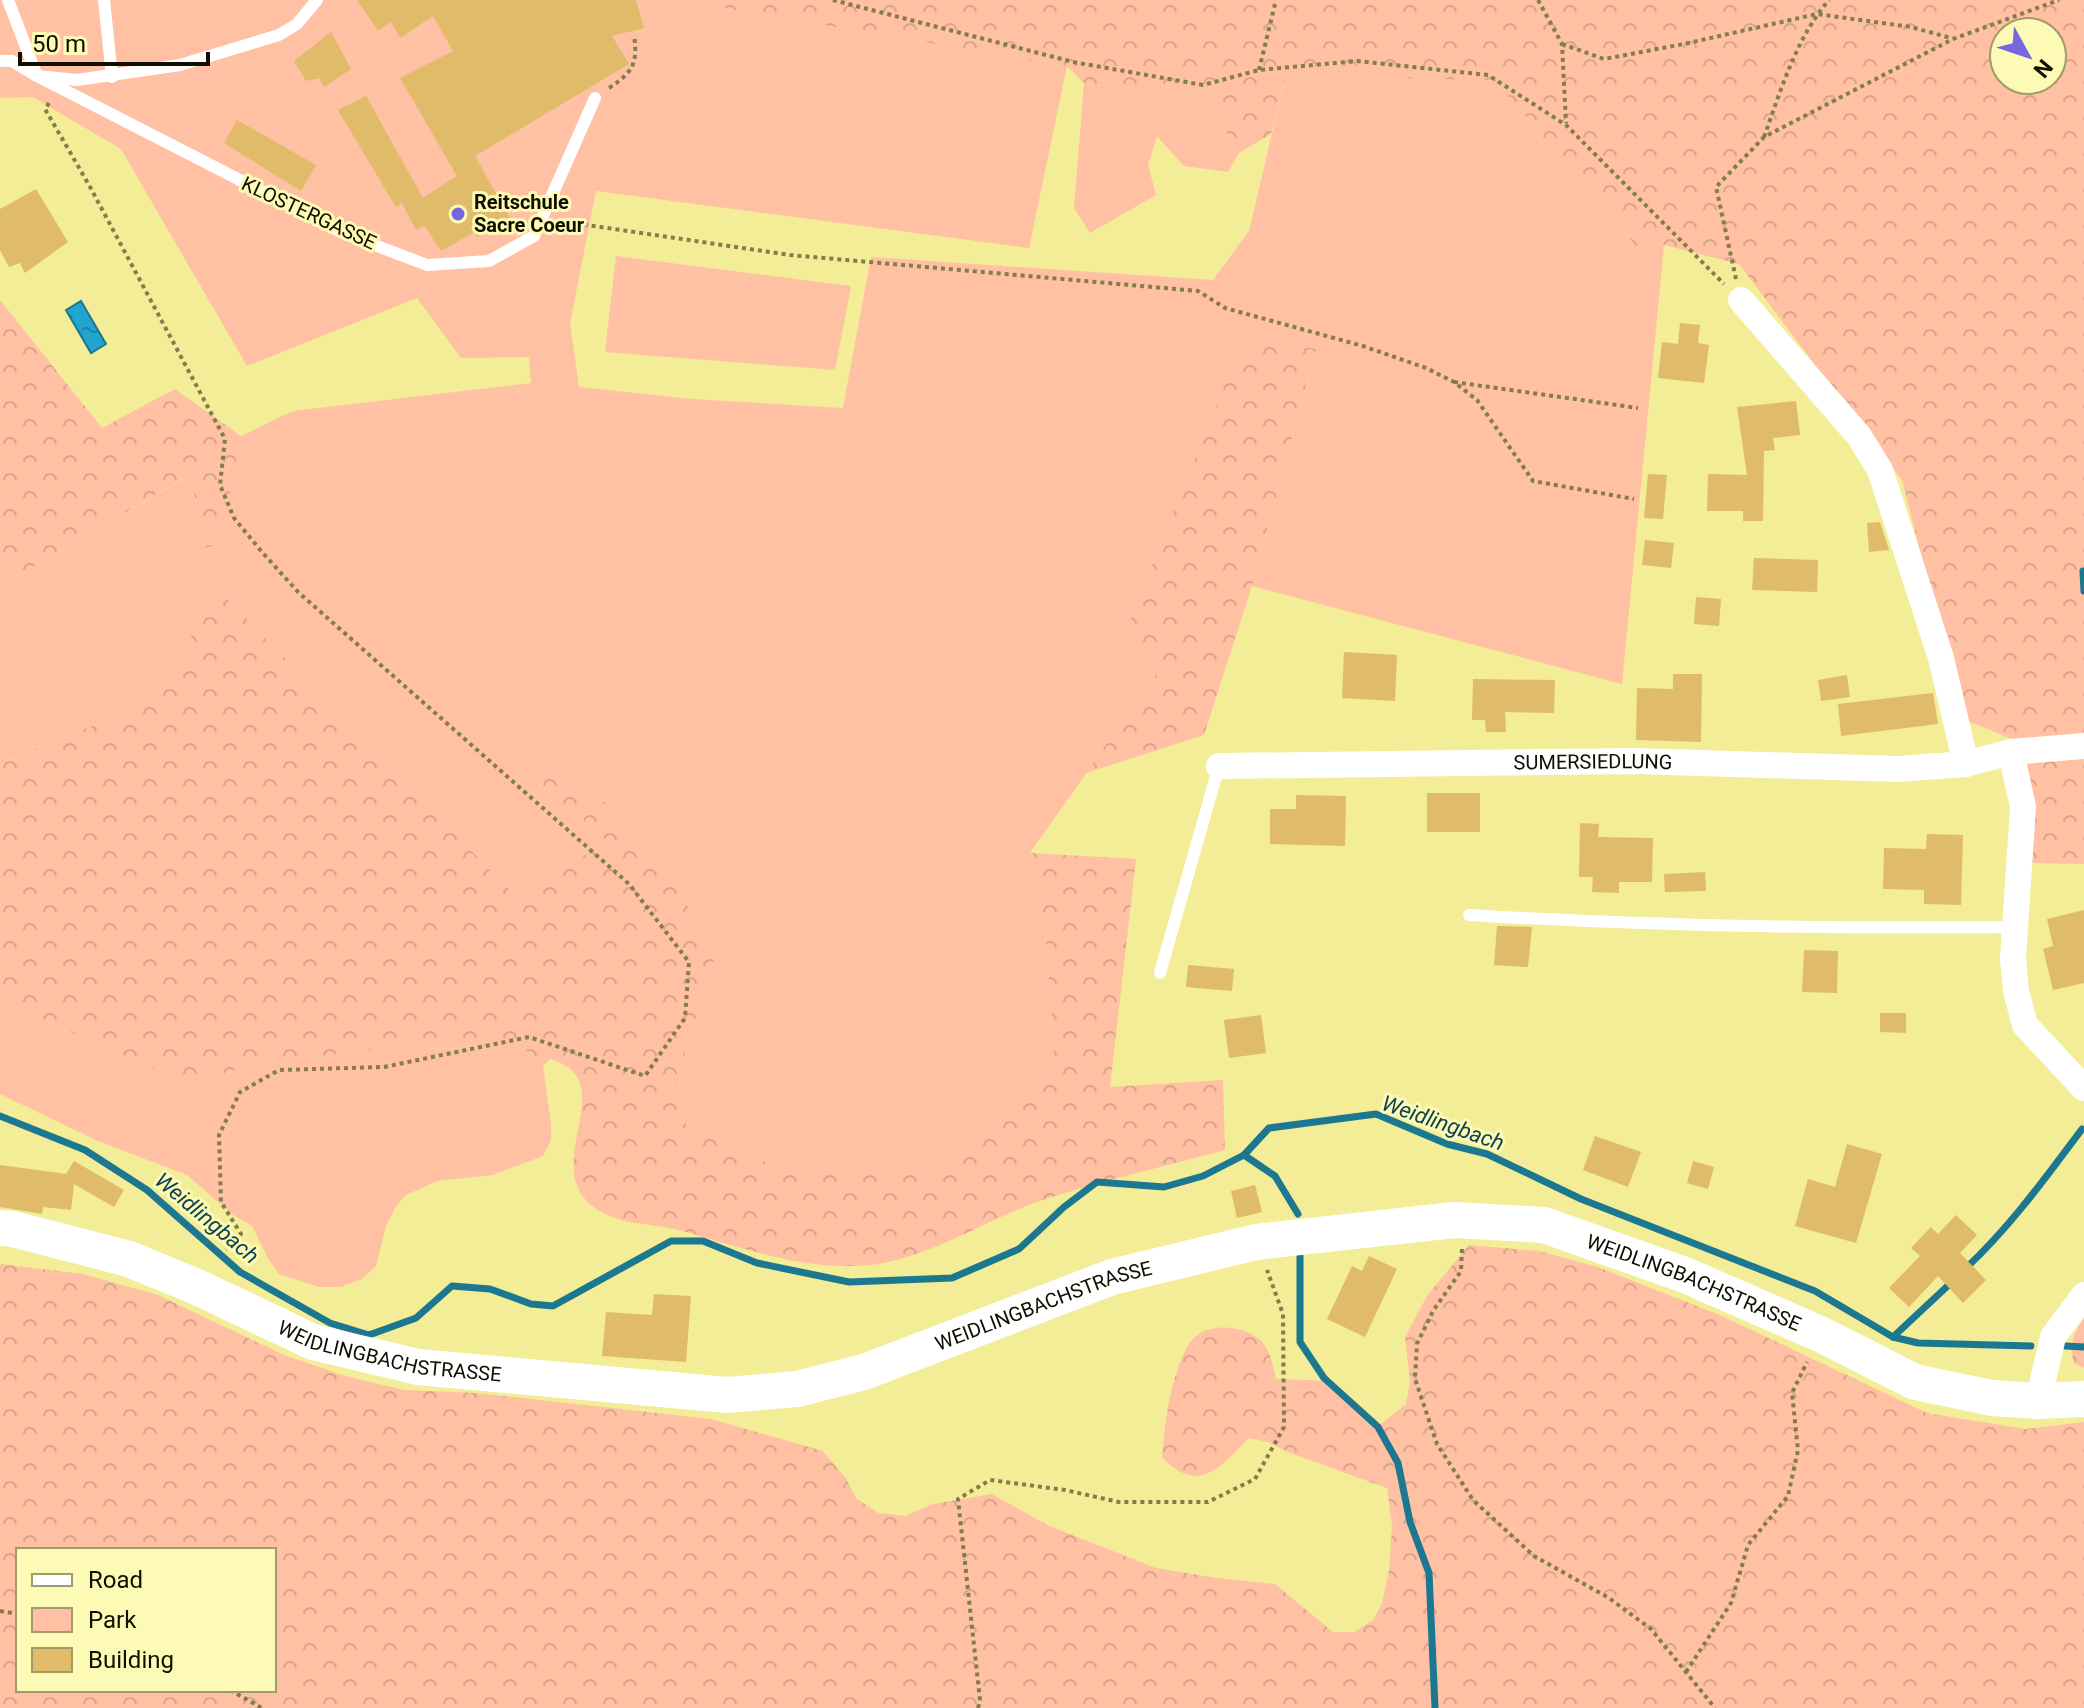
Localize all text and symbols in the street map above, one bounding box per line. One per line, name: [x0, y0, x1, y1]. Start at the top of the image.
scale bar: [20, 16, 208, 66]
north arrow: [1988, 16, 2068, 96]
text: 50 m: [32, 30, 86, 58]
text: N: [2028, 55, 2058, 83]
street label: KLOSTERGASSE: [238, 171, 380, 255]
place label: Reitschule Sacre Coeur: [474, 190, 585, 237]
marker: Reitschule Sacre Coeur: [449, 205, 467, 223]
street label: SUMERSIEDLUNG: [1513, 749, 1673, 774]
water label: Weidlingbach: [1379, 1090, 1507, 1156]
water label: Weidlingbach: [150, 1167, 264, 1269]
street label: WEIDLINGBACHSTRASSE: [1583, 1229, 1805, 1336]
street label: WEIDLINGBACHSTRASSE: [932, 1256, 1154, 1356]
street label: WEIDLINGBACHSTRASSE: [274, 1315, 502, 1387]
legend: [16, 1548, 276, 1692]
text: Road: [88, 1566, 143, 1594]
text: Park: [88, 1606, 137, 1634]
text: Building: [88, 1646, 174, 1674]

